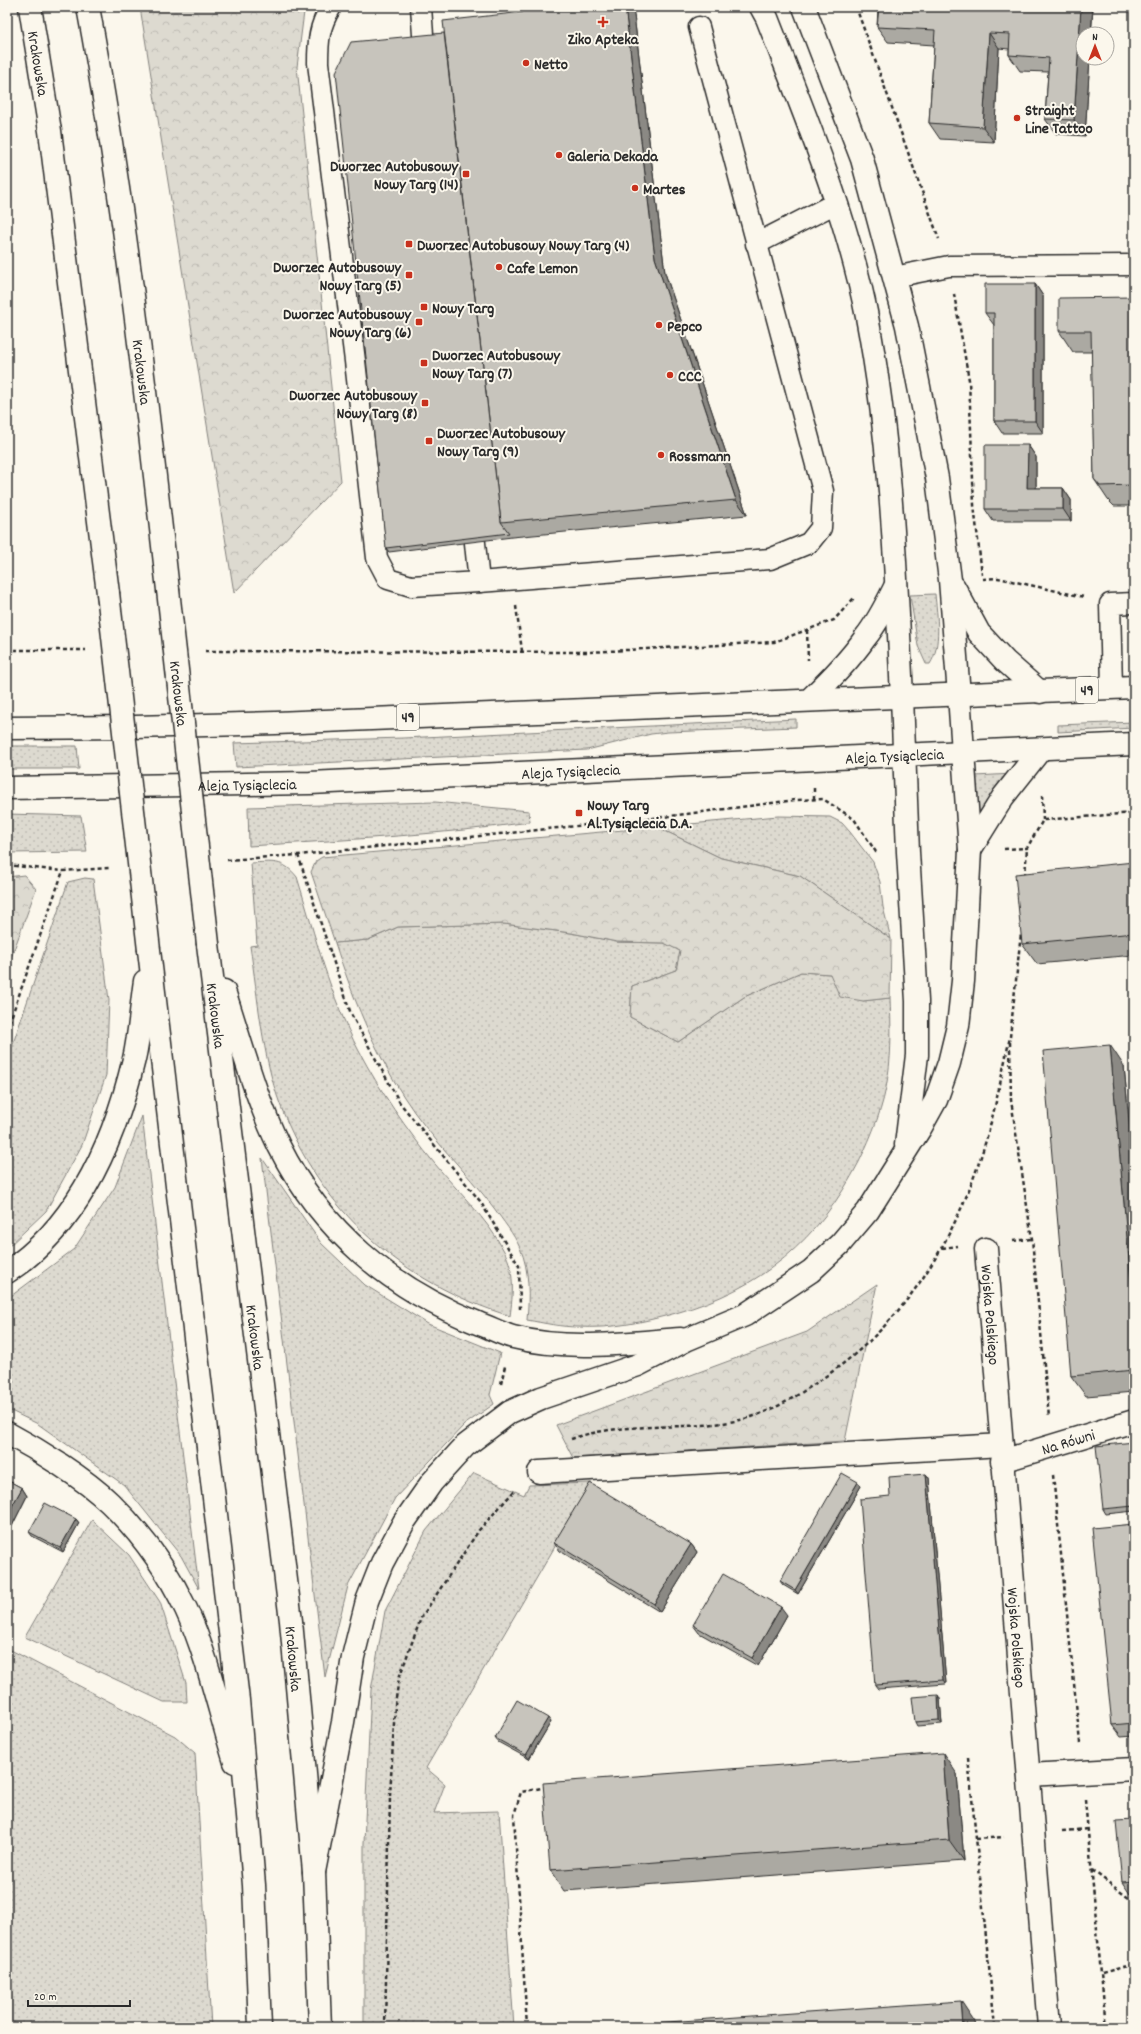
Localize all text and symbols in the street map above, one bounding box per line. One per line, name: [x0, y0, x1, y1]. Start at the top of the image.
marker: Ziko Apteka: [598, 17, 608, 27]
north arrow: [1075, 26, 1115, 66]
street label: Krakowska: [20, 29, 53, 98]
place label: Ziko Apteka: [568, 29, 640, 52]
text: N: [1092, 30, 1098, 46]
place label: Netto: [534, 54, 568, 77]
marker: Netto: [521, 58, 531, 68]
place label: Straight Line Tattoo: [1025, 100, 1093, 141]
marker: Straight Line Tattoo: [1012, 113, 1022, 123]
place label: Galeria Dekada: [567, 146, 659, 169]
marker: Galeria Dekada: [554, 150, 564, 160]
place label: Dworzec Autobusowy Nowy Targ (14): [330, 156, 460, 197]
marker: Dworzec Autobusowy Nowy Targ (14): [461, 169, 471, 179]
place label: Martes: [643, 179, 686, 202]
marker: Martes: [630, 183, 640, 193]
place label: Dworzec Autobusowy Nowy Targ (4): [417, 235, 629, 258]
marker: Dworzec Autobusowy Nowy Targ (4): [404, 239, 414, 249]
place label: Dworzec Autobusowy Nowy Targ (5): [273, 257, 403, 298]
place label: Cafe Lemon: [507, 258, 578, 281]
marker: Cafe Lemon: [494, 262, 504, 272]
marker: Dworzec Autobusowy Nowy Targ (5): [404, 270, 414, 280]
place label: Nowy Targ: [432, 298, 494, 321]
marker: Nowy Targ: [419, 302, 429, 312]
place label: Dworzec Autobusowy Nowy Targ (6): [283, 304, 413, 345]
place label: Pepco: [667, 316, 702, 339]
marker: Dworzec Autobusowy Nowy Targ (6): [414, 317, 424, 327]
marker: Pepco: [654, 320, 664, 330]
street label: Krakowska: [125, 338, 156, 407]
place label: Dworzec Autobusowy Nowy Targ (7): [432, 345, 561, 386]
marker: Dworzec Autobusowy Nowy Targ (7): [419, 358, 429, 368]
place label: CCC: [678, 366, 702, 389]
marker: CCC: [665, 370, 675, 380]
place label: Dworzec Autobusowy Nowy Targ (8): [289, 385, 419, 426]
marker: Dworzec Autobusowy Nowy Targ (8): [420, 398, 430, 408]
place label: Dworzec Autobusowy Nowy Targ (9): [437, 423, 566, 464]
marker: Dworzec Autobusowy Nowy Targ (9): [424, 436, 434, 446]
place label: Rossmann: [669, 446, 731, 469]
marker: Rossmann: [656, 450, 666, 460]
street label: Krakowska: [162, 660, 192, 728]
road number: 49: [1076, 677, 1098, 703]
road number: 49: [397, 704, 419, 730]
street label: Aleja Tysiąclecia: [845, 744, 945, 772]
street label: Aleja Tysiąclecia: [521, 759, 621, 787]
street label: Aleja Tysiąclecia: [197, 774, 297, 799]
place label: Nowy Targ Al.Tysiąclecia D.A.: [587, 795, 692, 836]
marker: Nowy Targ Al.Tysiąclecia D.A.: [574, 808, 584, 818]
street label: Krakowska: [199, 982, 230, 1050]
street label: Wojska Polskiego: [973, 1264, 1004, 1366]
street label: Krakowska: [238, 1303, 269, 1372]
street label: Na Równi: [1039, 1424, 1098, 1462]
street label: Wojska Polskiego: [999, 1587, 1031, 1689]
street label: Krakowska: [278, 1625, 306, 1693]
scale bar: [28, 1982, 130, 2008]
text: 20 m: [34, 1989, 57, 2006]

